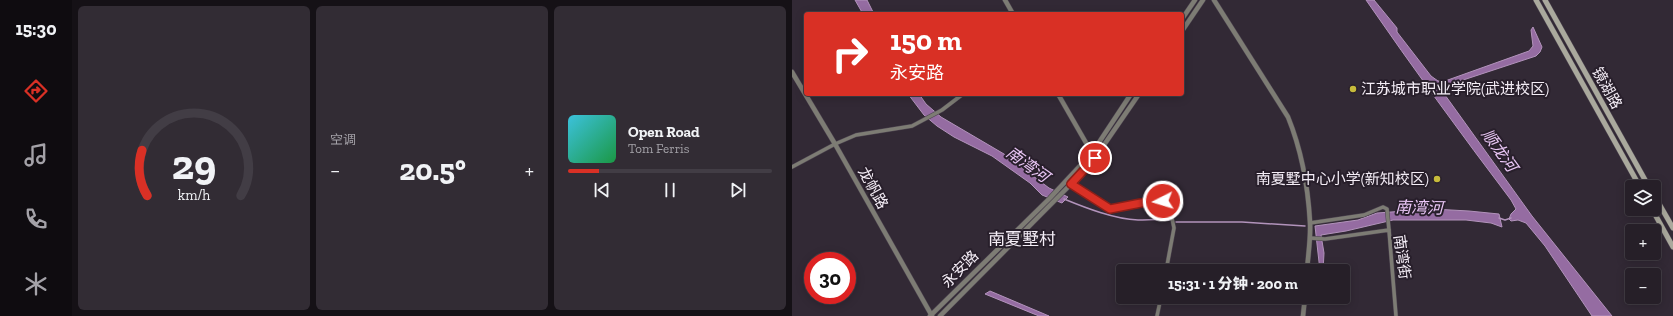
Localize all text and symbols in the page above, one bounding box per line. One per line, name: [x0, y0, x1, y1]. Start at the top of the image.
text: 15:30: [15, 18, 57, 40]
text: 150 m: [890, 24, 962, 57]
icon: right: [824, 28, 876, 80]
text: 永安路: [890, 62, 944, 84]
street label: 镜湖路: [1588, 64, 1626, 112]
icon: directions: [22, 77, 50, 105]
place label: 江苏城市职业学院(武进校区): [1361, 80, 1549, 98]
marker: 江苏城市职业学院(武进校区): [1348, 84, 1358, 94]
text: Open Road: [628, 123, 700, 141]
water label: 顺龙河: [1478, 125, 1523, 178]
text: 空调: [330, 132, 356, 147]
text: 29: [172, 140, 216, 190]
icon: music: [22, 141, 50, 169]
text: Tom Ferris: [628, 141, 689, 156]
pin: [1078, 141, 1112, 175]
water label: 南湾河: [1003, 143, 1055, 188]
icon: arrive: [1084, 147, 1106, 169]
text: 20.5°: [399, 152, 466, 188]
text: −: [330, 157, 340, 184]
text: +: [525, 157, 534, 184]
street label: 龙帆路: [854, 164, 892, 212]
place label: 南夏墅中心小学(新知校区): [1256, 170, 1429, 188]
marker: 南夏墅中心小学(新知校区): [1432, 174, 1442, 184]
icon: previous: [591, 179, 613, 201]
icon: pause: [659, 179, 681, 201]
icon: next: [727, 179, 749, 201]
position arrow: [1142, 180, 1184, 222]
map controls: [1625, 180, 1661, 304]
button: layers: [1625, 180, 1661, 216]
text: km/h: [178, 187, 210, 204]
water label: 南湾河: [1395, 198, 1446, 217]
icon: phone: [22, 205, 50, 233]
button: +: [1625, 224, 1661, 260]
district label: 南夏墅村: [988, 229, 1056, 249]
street label: 南湾街: [1390, 233, 1414, 281]
street label: 永安路: [938, 247, 982, 291]
speed limit sign: 30: [804, 252, 856, 304]
button: −: [1625, 268, 1661, 304]
icon: climate: [22, 270, 50, 298]
text: 15:31 · 1 分钟 · 200 m: [1168, 275, 1298, 293]

